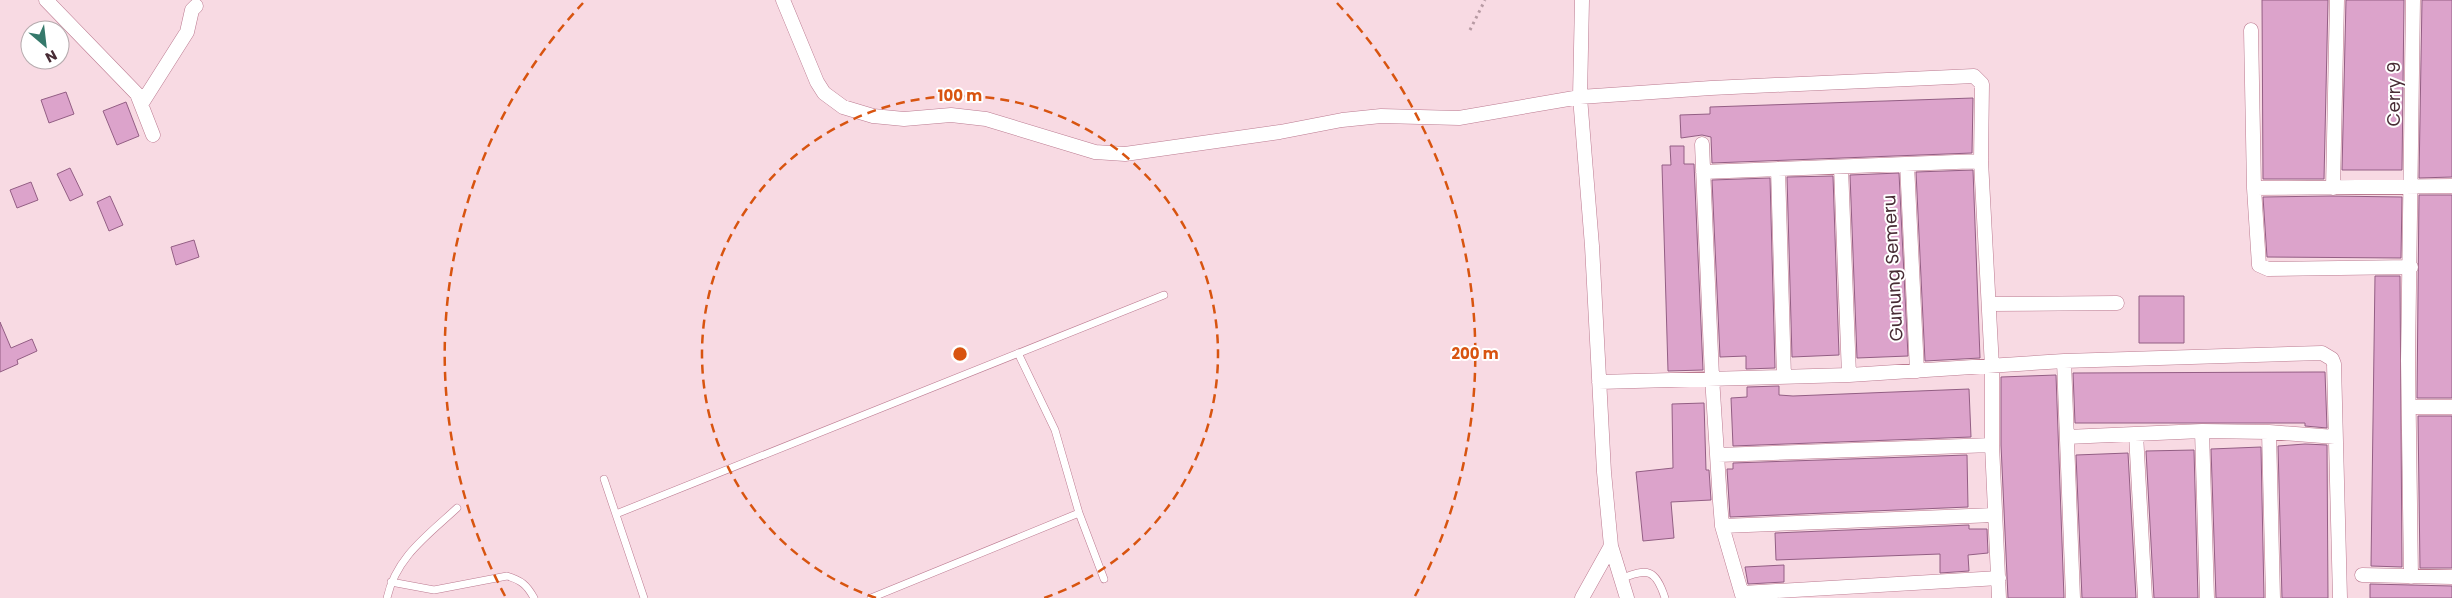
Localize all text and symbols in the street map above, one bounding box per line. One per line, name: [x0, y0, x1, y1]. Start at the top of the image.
north arrow: [20, 20, 70, 70]
text: N: [42, 45, 60, 68]
street label: Cerry 9: [2381, 62, 2406, 126]
text: 100 m: [938, 85, 982, 106]
street label: Gunung Semeru: [1876, 194, 1909, 342]
text: 200 m: [1451, 343, 1499, 364]
centre of rings: [951, 345, 969, 363]

